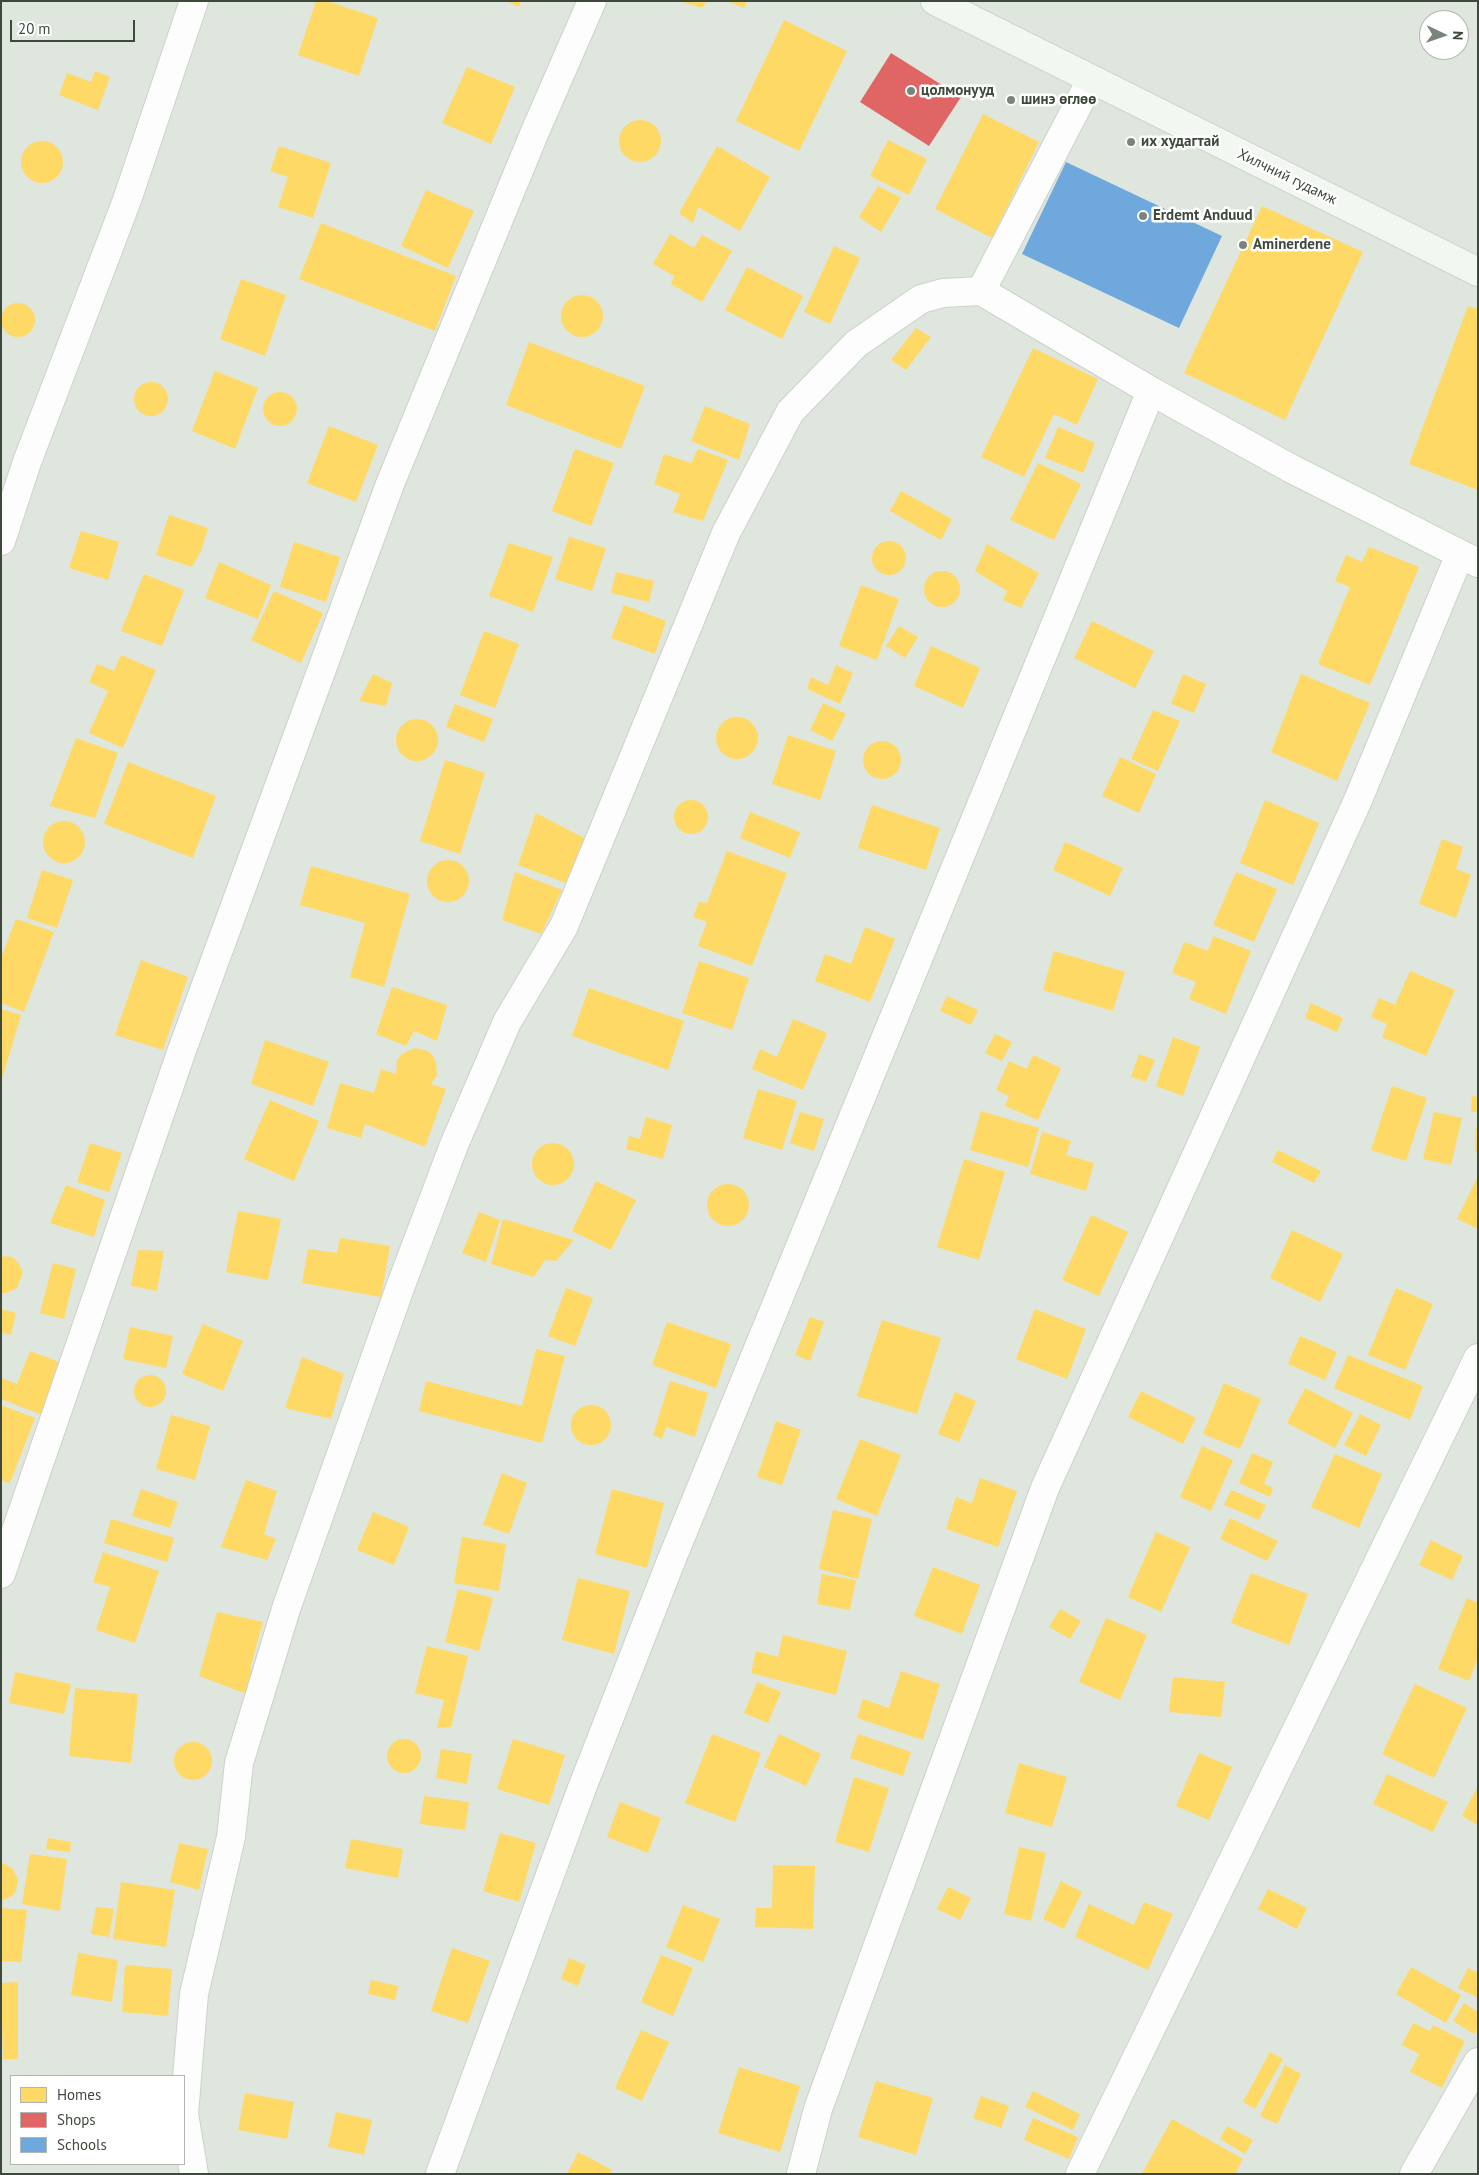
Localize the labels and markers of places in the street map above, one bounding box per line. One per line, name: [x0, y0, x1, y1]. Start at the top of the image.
place label: цолмонууд: [921, 82, 994, 100]
marker: цолмонууд: [905, 85, 917, 97]
place label: шинэ өглөө: [1021, 91, 1096, 109]
marker: шинэ өглөө: [1005, 94, 1017, 106]
place label: их худагтай: [1141, 133, 1219, 151]
marker: их худагтай: [1125, 136, 1137, 148]
place label: Erdemt Anduud: [1153, 207, 1252, 225]
marker: Erdemt Anduud: [1137, 210, 1149, 222]
place label: Aminerdene: [1253, 236, 1331, 254]
marker: Aminerdene: [1237, 239, 1249, 251]

